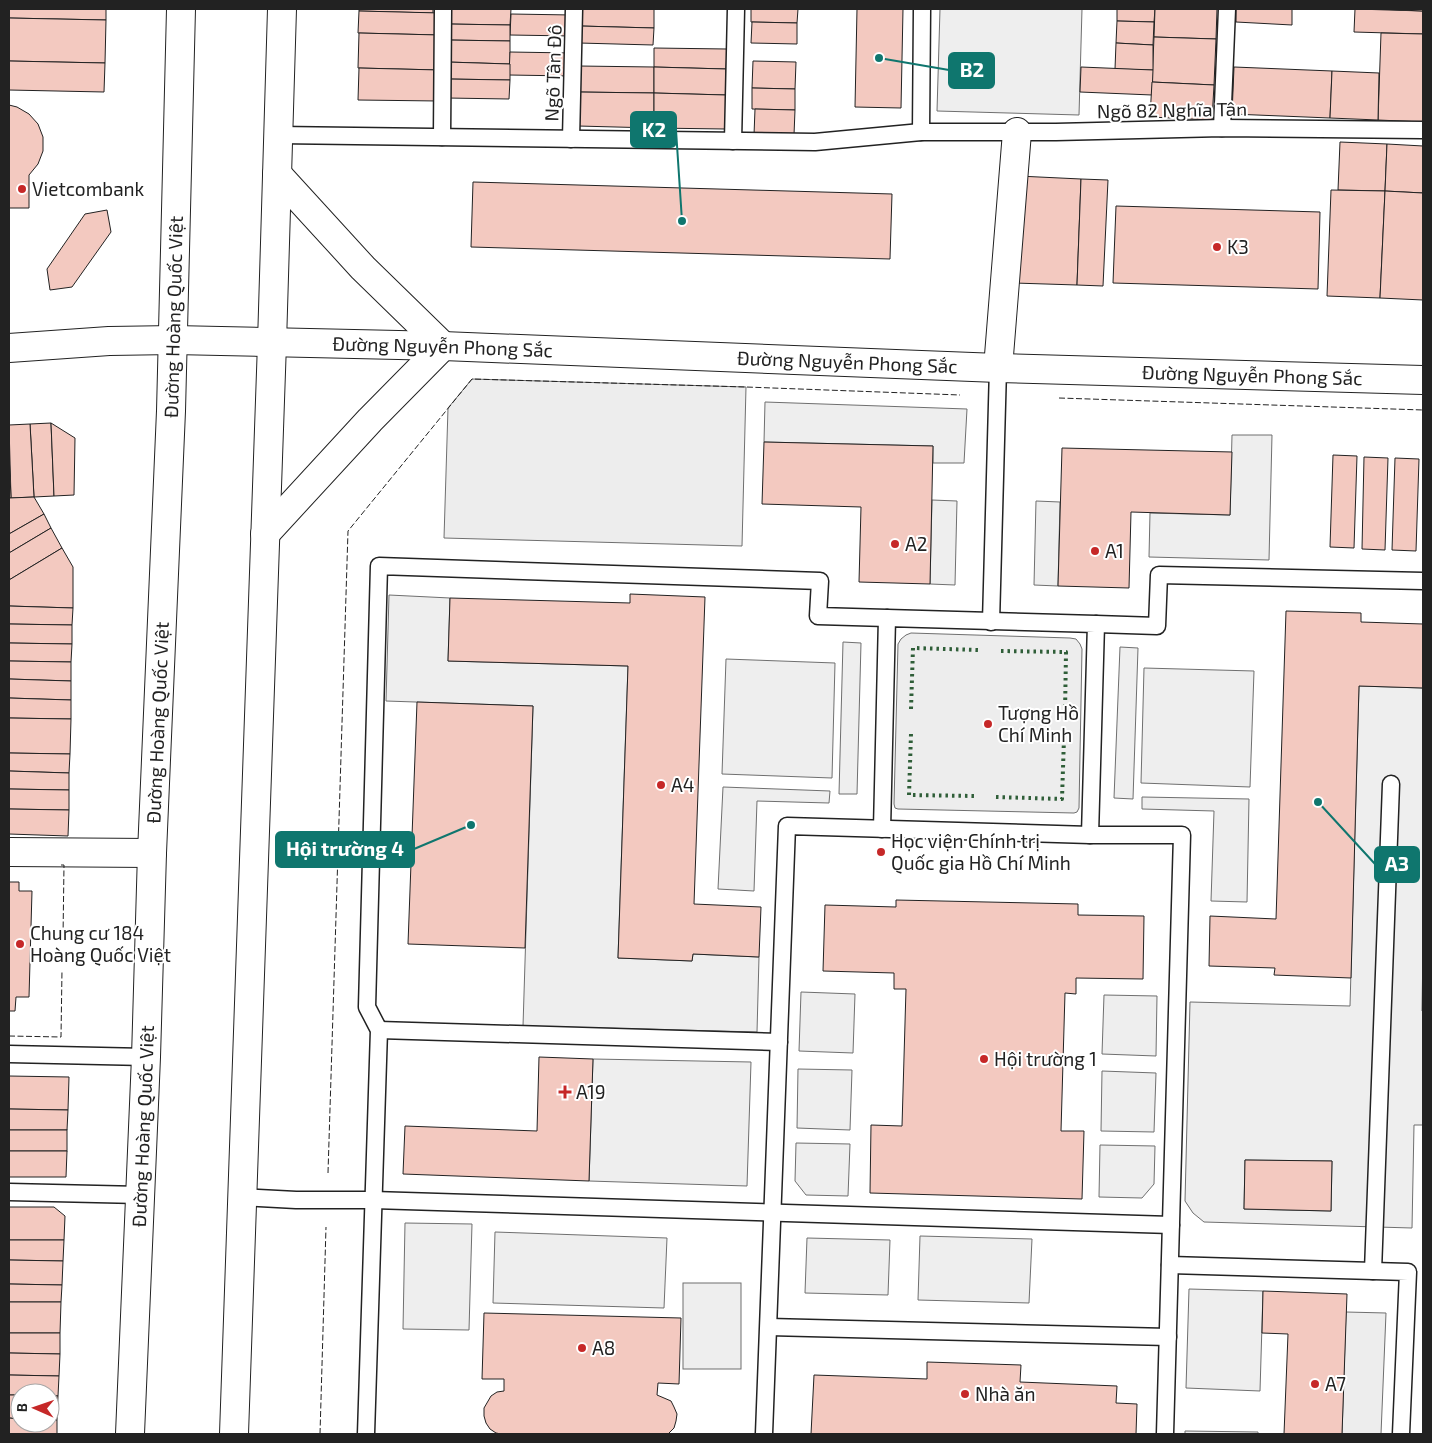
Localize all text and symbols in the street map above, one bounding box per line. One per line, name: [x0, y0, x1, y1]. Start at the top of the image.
street label: Ngõ Tân Đô: [539, 24, 566, 122]
callout: B2: [949, 53, 994, 88]
text: B2: [960, 57, 984, 81]
street label: Ngõ 82 Nghĩa Tân: [1097, 97, 1247, 122]
callout: K2: [631, 112, 676, 147]
text: K2: [642, 117, 666, 141]
place label: Vietcombank: [32, 177, 145, 200]
marker: Vietcombank: [16, 183, 28, 195]
street label: Đường Hoàng Quốc Việt: [159, 216, 187, 418]
place label: K3: [1227, 235, 1249, 258]
marker: K3: [1211, 241, 1223, 253]
street label: Đường Nguyễn Phong Sắc: [332, 332, 553, 361]
street label: Đường Nguyễn Phong Sắc: [737, 346, 958, 377]
street label: Đường Nguyễn Phong Sắc: [1142, 360, 1363, 389]
place label: A2: [905, 532, 928, 555]
marker: A2: [889, 538, 901, 550]
place label: A1: [1105, 539, 1124, 562]
marker: A1: [1089, 545, 1101, 557]
street label: Đường Hoàng Quốc Việt: [141, 621, 173, 824]
place label: Tượng Hồ Chí Minh: [998, 701, 1079, 746]
marker: Tượng Hồ Chí Minh: [982, 718, 994, 730]
place label: A4: [671, 773, 695, 796]
marker: A4: [655, 779, 667, 791]
place label: Học viện Chính trị Quốc gia Hồ Chí Minh: [891, 829, 1071, 874]
callout: Hội trường 4: [276, 832, 414, 867]
text: Hội trường 4: [286, 836, 404, 860]
marker: Học viện Chính trị Quốc gia Hồ Chí Minh: [875, 846, 887, 858]
callout: A3: [1375, 847, 1419, 882]
text: A3: [1385, 851, 1409, 875]
place label: Chung cư 184 Hoàng Quốc Việt: [30, 921, 171, 966]
marker: Chung cư 184 Hoàng Quốc Việt: [14, 938, 26, 950]
street label: Đường Hoàng Quốc Việt: [127, 1025, 158, 1228]
place label: Hội trường 1: [994, 1047, 1097, 1070]
marker: Hội trường 1: [978, 1053, 990, 1065]
place label: A19: [576, 1080, 606, 1103]
marker: A19: [558, 1085, 572, 1099]
place label: A8: [592, 1336, 615, 1359]
marker: A8: [576, 1342, 588, 1354]
place label: A7: [1325, 1372, 1346, 1395]
marker: A7: [1309, 1378, 1321, 1390]
place label: Nhà ăn: [975, 1382, 1036, 1405]
north arrow: [10, 1383, 60, 1433]
marker: Nhà ăn: [959, 1388, 971, 1400]
text: B: [13, 1403, 30, 1412]

